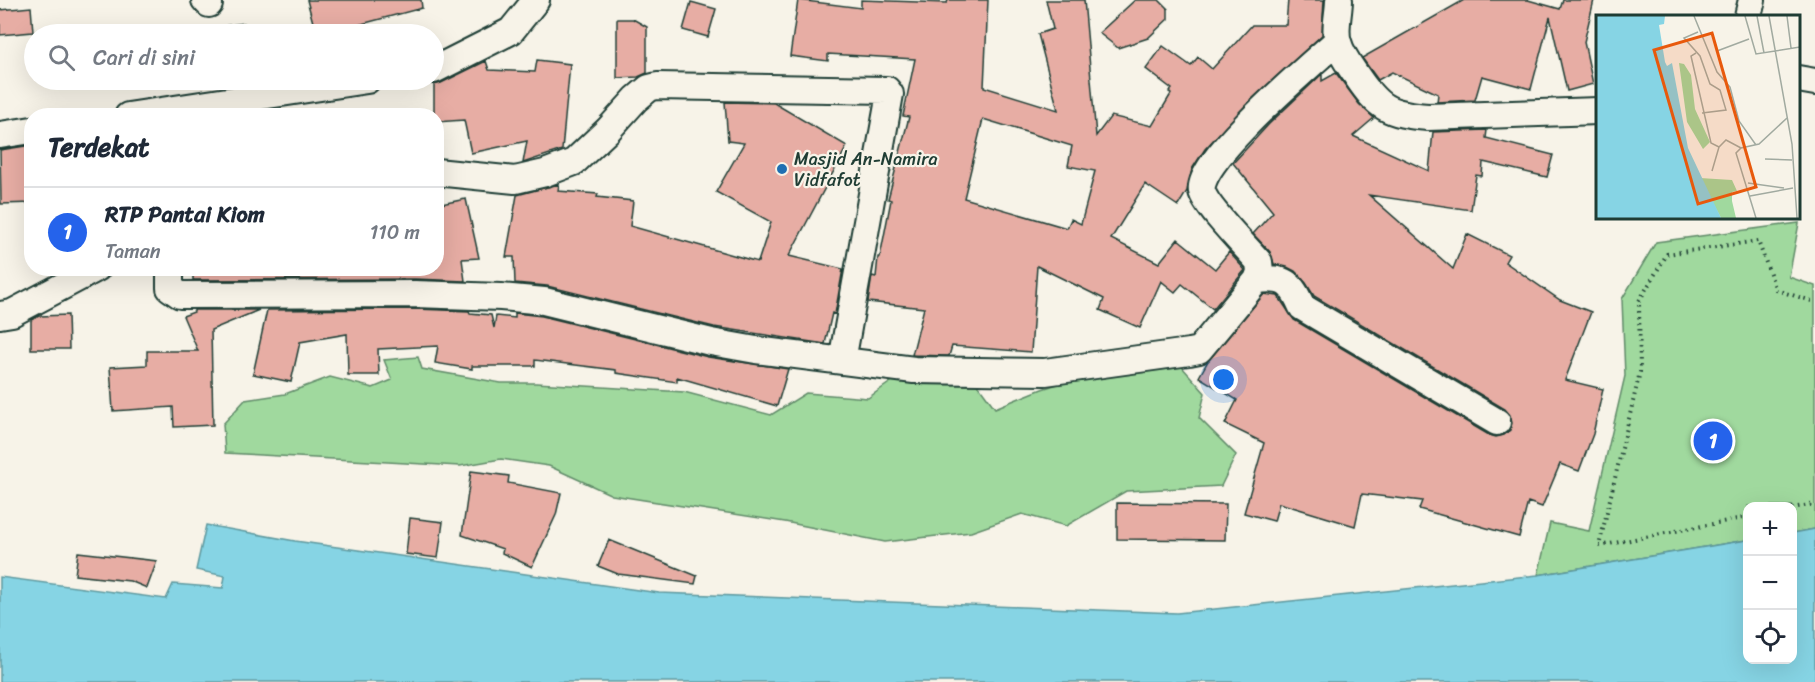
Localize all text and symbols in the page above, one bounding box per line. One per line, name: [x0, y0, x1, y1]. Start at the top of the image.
inset map: [1596, 15, 1800, 219]
search box: [24, 24, 444, 90]
text: Cari di sini: [93, 38, 195, 77]
icon: search: [45, 41, 78, 74]
text: Terdekat: [48, 124, 149, 170]
place label: Masjid An-Namira Vidfafot: [794, 143, 938, 196]
marker: Masjid An-Namira Vidfafot: [775, 162, 789, 176]
text: RTP Pantai Kiom: [105, 195, 265, 234]
text: 1: [63, 215, 72, 250]
text: 110 m: [370, 215, 420, 250]
text: Taman: [105, 234, 161, 269]
your location: [1209, 365, 1238, 394]
pin: 1: [1694, 418, 1732, 464]
map controls: [1743, 502, 1797, 664]
button: +: [1743, 502, 1797, 556]
button: −: [1743, 556, 1797, 610]
button: locate: [1743, 610, 1797, 664]

